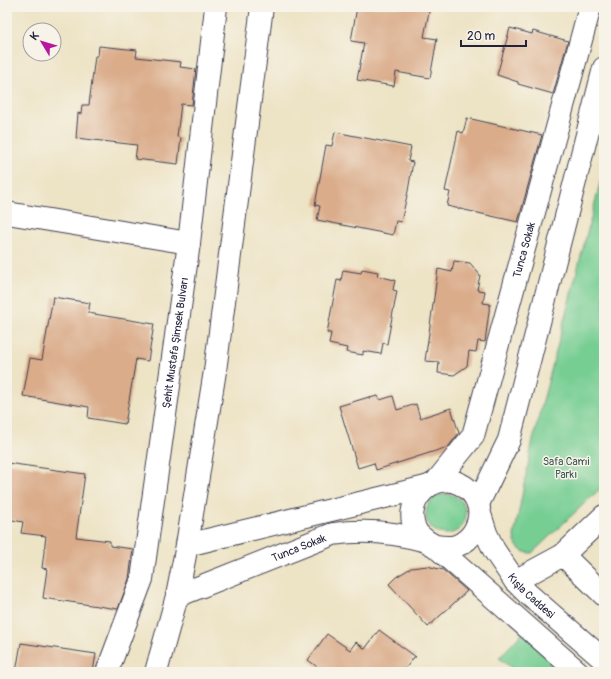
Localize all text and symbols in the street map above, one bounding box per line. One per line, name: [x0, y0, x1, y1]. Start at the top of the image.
north arrow: [22, 22, 62, 62]
scale bar: [461, 22, 526, 48]
text: K: [27, 29, 42, 43]
text: 20 m: [467, 29, 496, 44]
street label: Tunca Sokak: [510, 220, 538, 279]
street label: Şehit Mustafa Şimsek Bulvarı: [159, 276, 191, 409]
park label: Safa Cami Parkı: [543, 455, 589, 481]
street label: Tunca Sokak: [270, 531, 328, 564]
street label: Kışla Caddesi: [505, 571, 557, 621]

